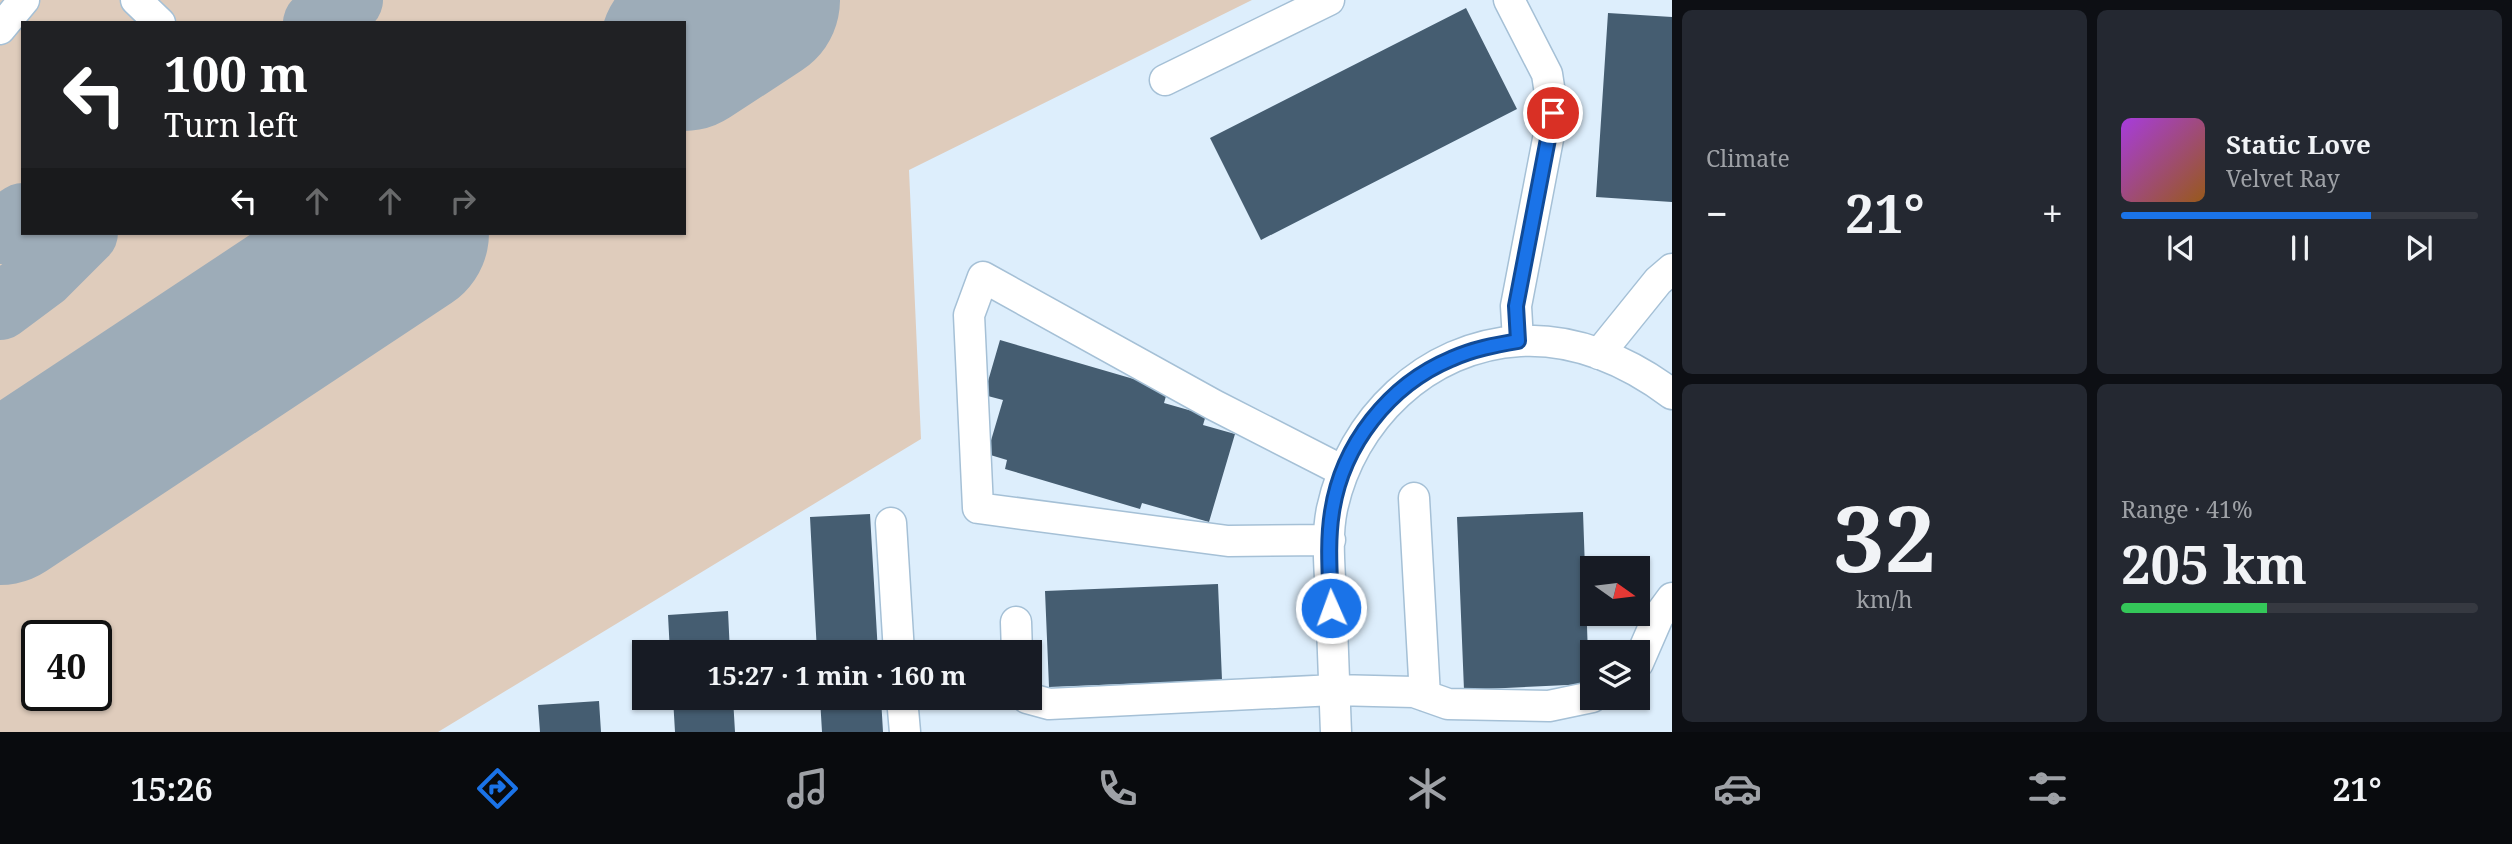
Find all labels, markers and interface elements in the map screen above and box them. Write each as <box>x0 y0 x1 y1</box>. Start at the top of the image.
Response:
text: 100 m <box>164 40 308 106</box>
icon: left <box>49 49 140 140</box>
pin <box>1523 83 1583 143</box>
icon: arrive <box>1534 94 1572 132</box>
text: Turn left <box>164 103 298 146</box>
text: Static Love <box>2226 126 2371 162</box>
text: Climate <box>1706 142 1790 174</box>
text: Velvet Ray <box>2226 162 2340 194</box>
text: 21° <box>1845 177 1925 248</box>
icon: left <box>225 182 263 220</box>
icon: ahead <box>298 182 336 220</box>
icon: ahead <box>371 182 409 220</box>
icon: right <box>444 182 482 220</box>
text: − <box>1706 187 1728 239</box>
text: + <box>2042 187 2063 239</box>
icon: previous <box>2162 229 2200 267</box>
icon: pause <box>2281 229 2319 267</box>
icon: next <box>2400 229 2438 267</box>
text: 32 <box>1833 475 1936 599</box>
text: Range · 41% <box>2121 493 2253 525</box>
text: 205 km <box>2121 528 2307 599</box>
north arrow <box>1580 556 1650 626</box>
map controls <box>1580 556 1650 710</box>
position arrow <box>1294 571 1368 645</box>
text: km/h <box>1856 583 1913 615</box>
speed limit sign: 40 <box>21 620 112 711</box>
button: layers <box>1580 640 1650 710</box>
text: 15:27 · 1 min · 160 m <box>707 657 967 693</box>
icon: directions <box>473 764 522 813</box>
icon: music <box>783 764 832 813</box>
icon: phone <box>1093 764 1142 813</box>
icon: climate <box>1403 764 1452 813</box>
icon: car <box>1713 764 1762 813</box>
icon: filters <box>2023 764 2072 813</box>
text: 15:26 <box>130 767 212 810</box>
text: 21° <box>2333 767 2381 810</box>

